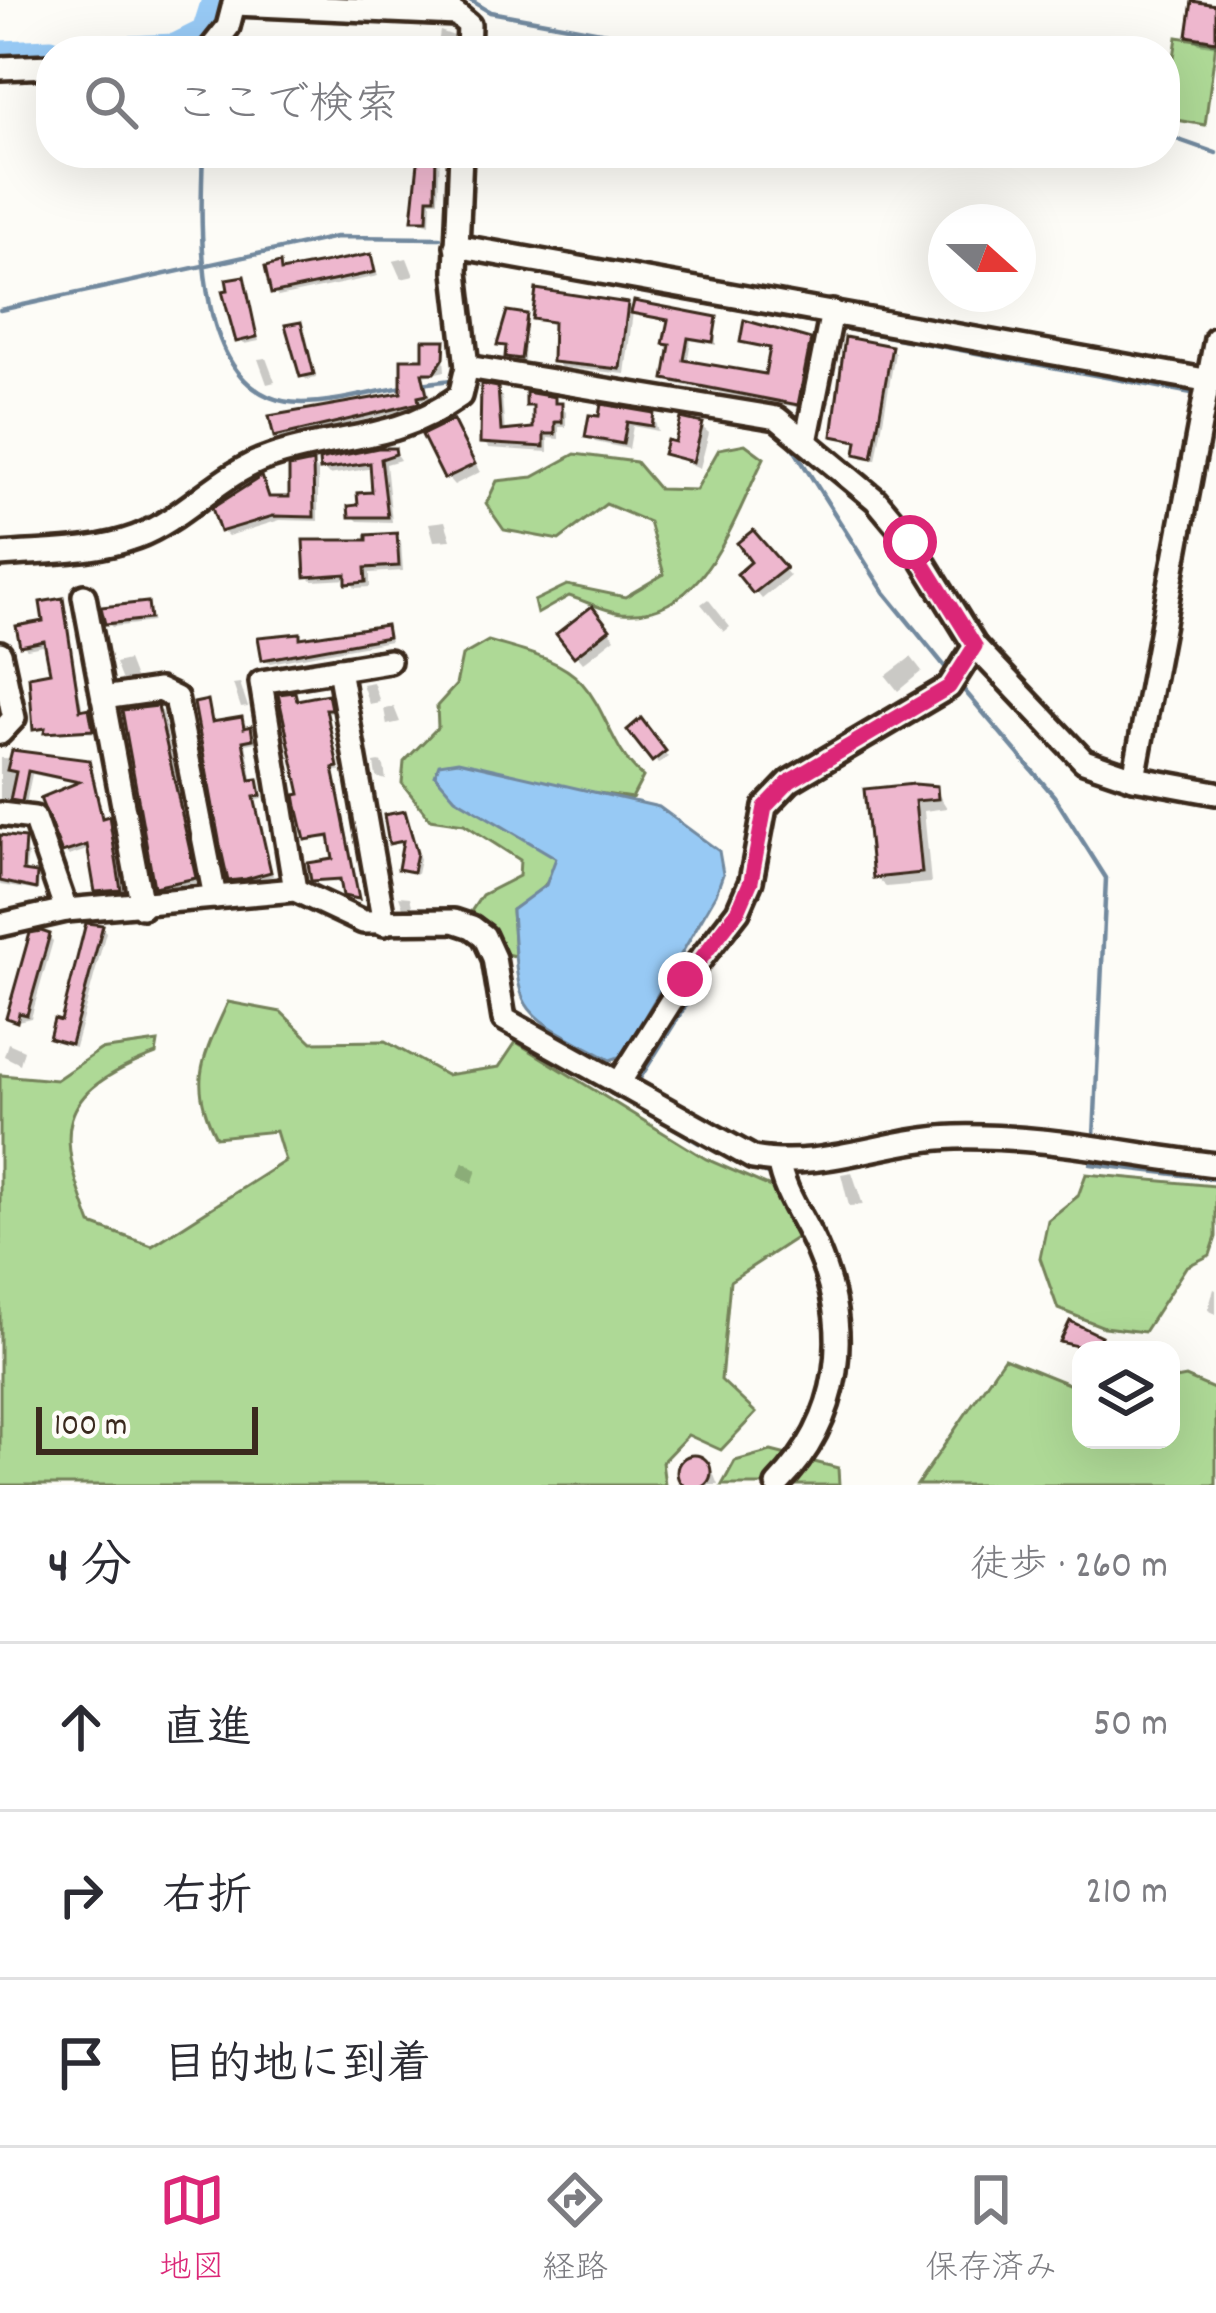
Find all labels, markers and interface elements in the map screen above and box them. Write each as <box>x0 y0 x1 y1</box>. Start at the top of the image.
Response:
search box <box>36 36 1180 168</box>
icon: search <box>78 69 144 135</box>
text: ここで検索 <box>174 76 399 140</box>
north arrow <box>928 204 1036 312</box>
route start <box>883 515 937 569</box>
route end <box>658 952 712 1006</box>
map controls <box>1072 1341 1180 1449</box>
button: layers <box>1072 1341 1180 1449</box>
scale bar <box>36 1401 258 1454</box>
text: 100 m <box>54 1404 127 1451</box>
text: 4 分 <box>48 1534 132 1606</box>
text: 徒歩 · 260 m <box>970 1541 1168 1596</box>
icon: ahead <box>48 1694 114 1760</box>
text: 50 m <box>1093 1699 1168 1754</box>
text: 直進 <box>162 1700 252 1764</box>
icon: right <box>48 1862 114 1928</box>
text: 210 m <box>1085 1867 1168 1922</box>
text: 右折 <box>162 1868 252 1932</box>
icon: arrive <box>48 2030 114 2096</box>
text: 目的地に到着 <box>162 2036 432 2100</box>
tab: 地図 <box>159 2167 225 2294</box>
tab: 経路 <box>542 2167 608 2294</box>
tab: 保存済み <box>925 2167 1057 2294</box>

